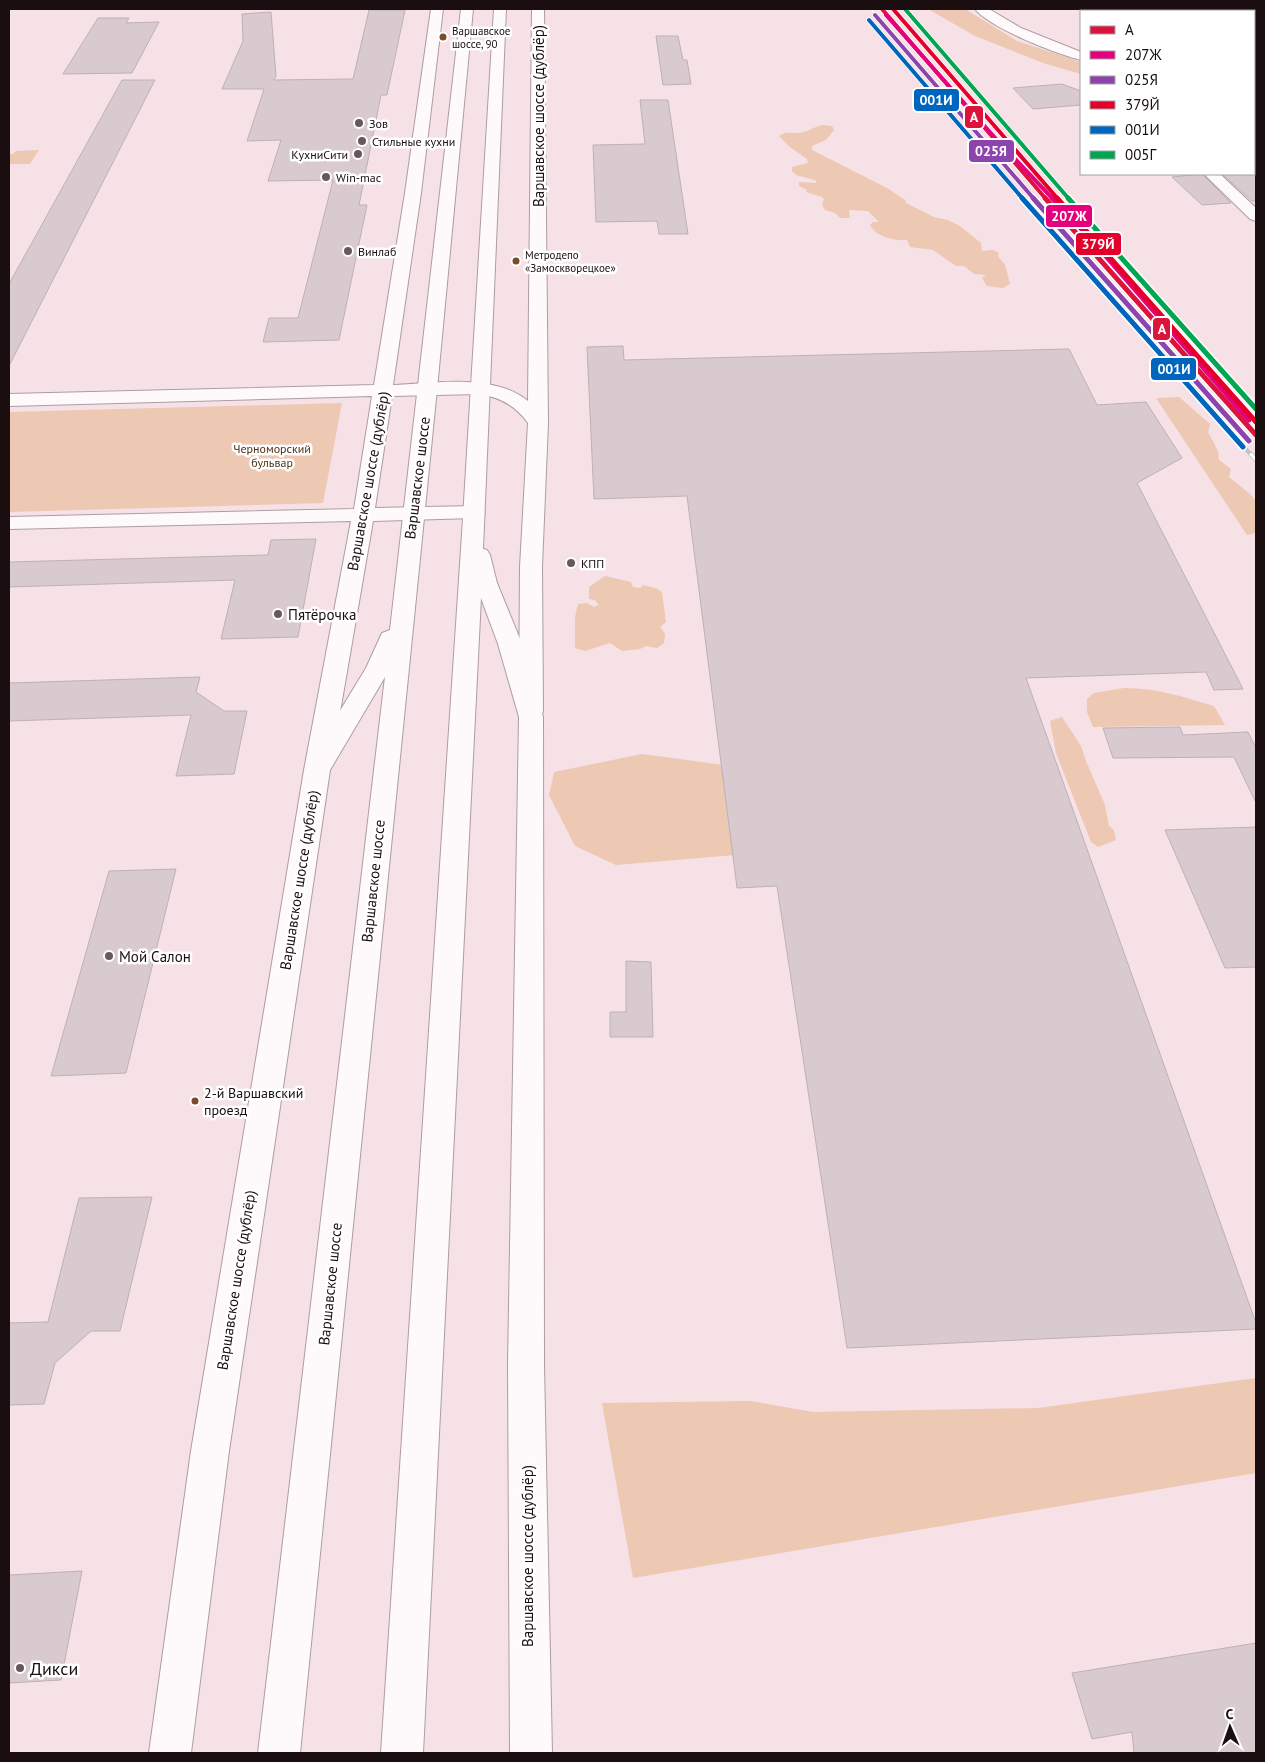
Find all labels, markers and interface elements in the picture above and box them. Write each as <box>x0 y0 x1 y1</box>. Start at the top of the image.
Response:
legend <box>1080 10 1255 175</box>
text: A <box>1125 20 1134 39</box>
place label: Варшавское шоссе, 90 <box>452 24 511 51</box>
street label: Варшавское шоссе (дублёр) <box>529 25 548 207</box>
marker: Варшавское шоссе, 90 <box>438 32 448 42</box>
text: 207Ж <box>1125 45 1163 64</box>
text: 025Я <box>1125 70 1158 89</box>
line badge: 001И <box>913 88 960 112</box>
text: 001И <box>919 91 953 109</box>
text: 379Й <box>1125 95 1160 114</box>
line badge: A <box>964 105 984 129</box>
text: A <box>970 108 979 126</box>
place label: Зов <box>369 116 388 131</box>
marker: Зов <box>353 117 365 129</box>
text: 001И <box>1125 120 1160 139</box>
place label: Стильные кухни <box>372 134 455 149</box>
marker: Стильные кухни <box>356 135 368 147</box>
line badge: 025Я <box>968 139 1015 163</box>
text: 025Я <box>975 142 1007 160</box>
text: 005Г <box>1125 145 1157 164</box>
place label: КухниСити <box>291 147 348 162</box>
marker: КухниСити <box>352 148 364 160</box>
place label: Win-mac <box>336 170 382 185</box>
marker: Win-mac <box>320 171 332 183</box>
line badge: 207Ж <box>1045 204 1093 228</box>
text: 207Ж <box>1051 207 1087 225</box>
line badge: 379Й <box>1075 232 1122 256</box>
text: 379Й <box>1081 235 1115 253</box>
place label: Винлаб <box>358 244 396 259</box>
marker: Винлаб <box>342 245 354 257</box>
place label: Метродепо «Замоскворецкое» <box>525 248 616 275</box>
marker: Метродепо «Замоскворецкое» <box>511 256 521 266</box>
line badge: A <box>1152 317 1171 341</box>
text: A <box>1158 320 1167 338</box>
line badge: 001И <box>1150 357 1197 381</box>
text: 001И <box>1157 360 1191 378</box>
street label: Варшавское шоссе (дублёр) <box>343 390 393 572</box>
street label: Варшавское шоссе <box>400 416 434 540</box>
park label: Черноморский бульвар <box>233 441 311 470</box>
place label: КПП <box>581 556 604 571</box>
marker: КПП <box>565 557 577 569</box>
place label: Пятёрочка <box>288 605 356 624</box>
marker: Пятёрочка <box>272 608 284 620</box>
street label: Варшавское шоссе (дублёр) <box>275 789 323 971</box>
street label: Варшавское шоссе <box>357 819 389 943</box>
place label: Мой Салон <box>119 947 191 966</box>
marker: Мой Салон <box>103 950 115 962</box>
place label: 2-й Варшавский проезд <box>204 1084 303 1119</box>
marker: 2-й Варшавский проезд <box>190 1096 200 1106</box>
street label: Варшавское шоссе (дублёр) <box>212 1189 260 1371</box>
street label: Варшавское шоссе <box>314 1222 346 1346</box>
street label: Варшавское шоссе (дублёр) <box>518 1465 537 1647</box>
place label: Дикси <box>30 1657 78 1680</box>
marker: Дикси <box>14 1662 26 1674</box>
north arrow <box>1205 1702 1255 1752</box>
text: С <box>1225 1705 1234 1723</box>

